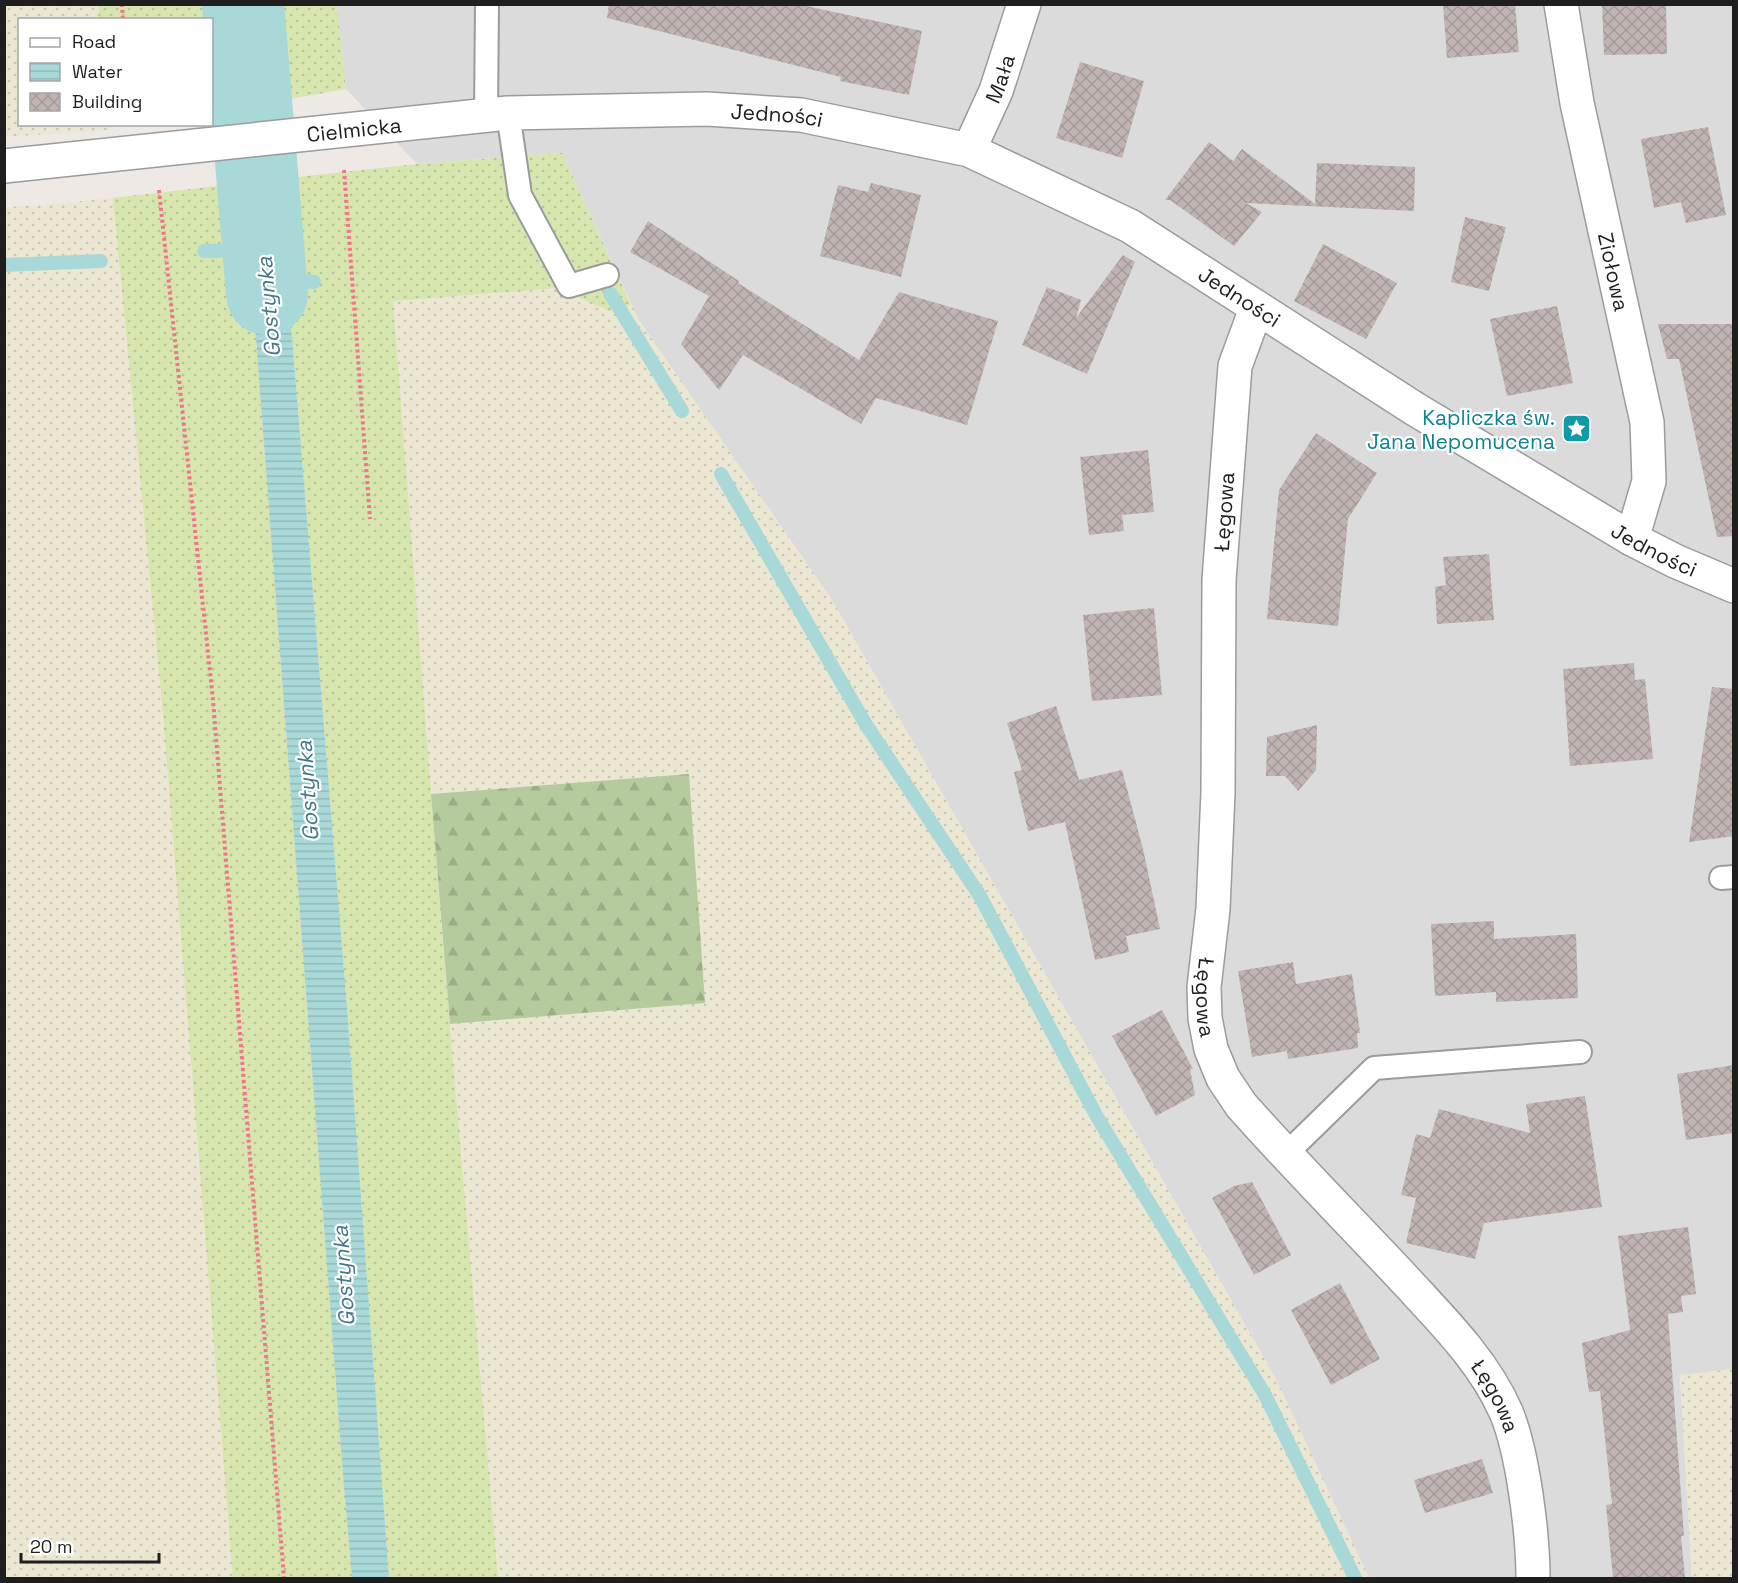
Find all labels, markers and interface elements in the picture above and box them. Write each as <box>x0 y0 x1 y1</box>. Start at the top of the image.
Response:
legend <box>18 18 213 126</box>
text: Road <box>72 30 116 53</box>
street label: Mała <box>979 51 1021 107</box>
text: Water <box>72 60 123 83</box>
text: Building <box>72 90 142 113</box>
street label: Jedności <box>730 97 826 133</box>
street label: Cielmicka <box>305 111 403 148</box>
street label: Ziołowa <box>1592 230 1636 313</box>
water label: Gostynka <box>250 255 286 358</box>
street label: Jedności <box>1193 260 1286 333</box>
place label: Kapliczka św. Jana Nepomucena <box>1367 404 1555 455</box>
place icon: Kapliczka św. Jana Nepomucena <box>1560 413 1592 445</box>
street label: Łęgowa <box>1208 471 1240 553</box>
street label: Jedności <box>1607 516 1701 582</box>
water label: Gostynka <box>289 739 324 842</box>
street label: Łęgowa <box>1190 956 1222 1039</box>
water label: Gostynka <box>325 1224 360 1327</box>
street label: Łęgowa <box>1465 1353 1526 1436</box>
scale bar <box>21 1526 159 1564</box>
text: 20 m <box>30 1535 73 1558</box>

